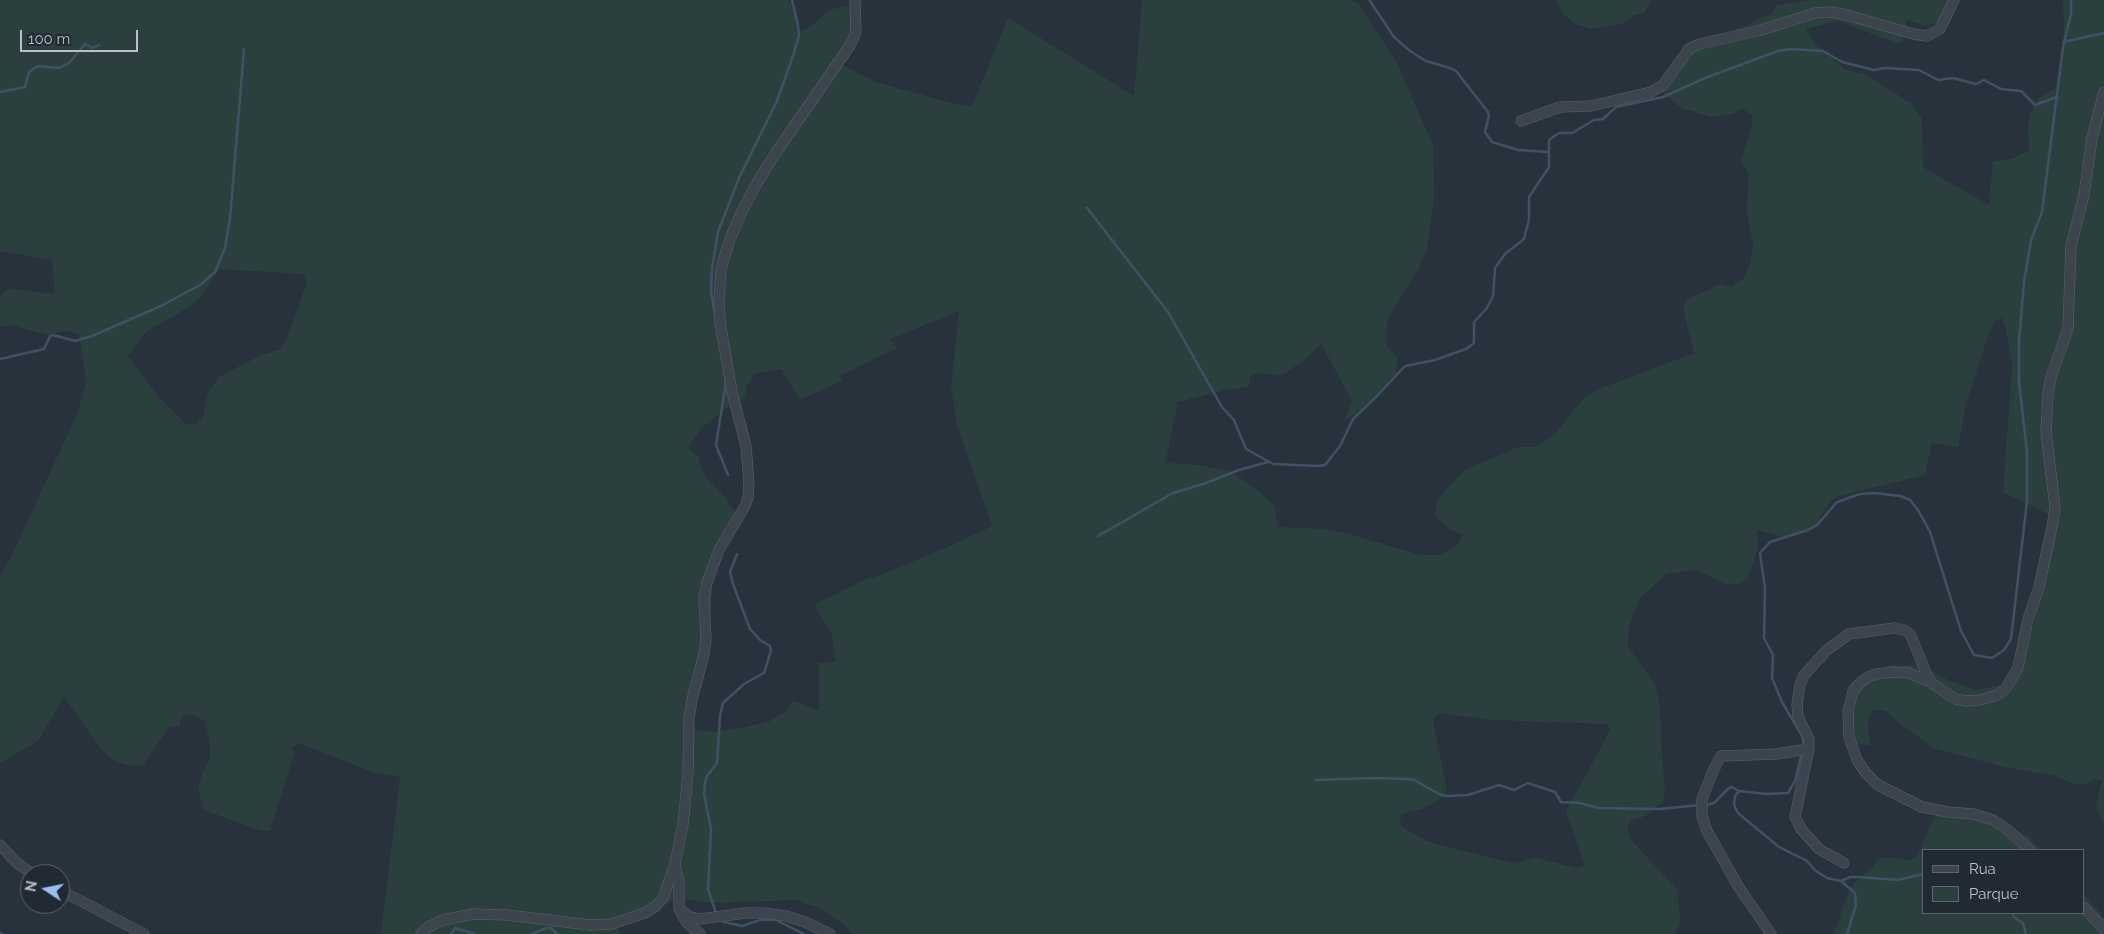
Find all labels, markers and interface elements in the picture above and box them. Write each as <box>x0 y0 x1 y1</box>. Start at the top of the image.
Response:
scale bar <box>22 20 140 52</box>
text: 100 m <box>28 30 70 48</box>
legend <box>1922 849 2084 914</box>
text: Rua <box>1969 860 1996 878</box>
north arrow <box>20 864 70 914</box>
text: N <box>22 880 40 893</box>
text: Parque <box>1969 885 2018 903</box>

